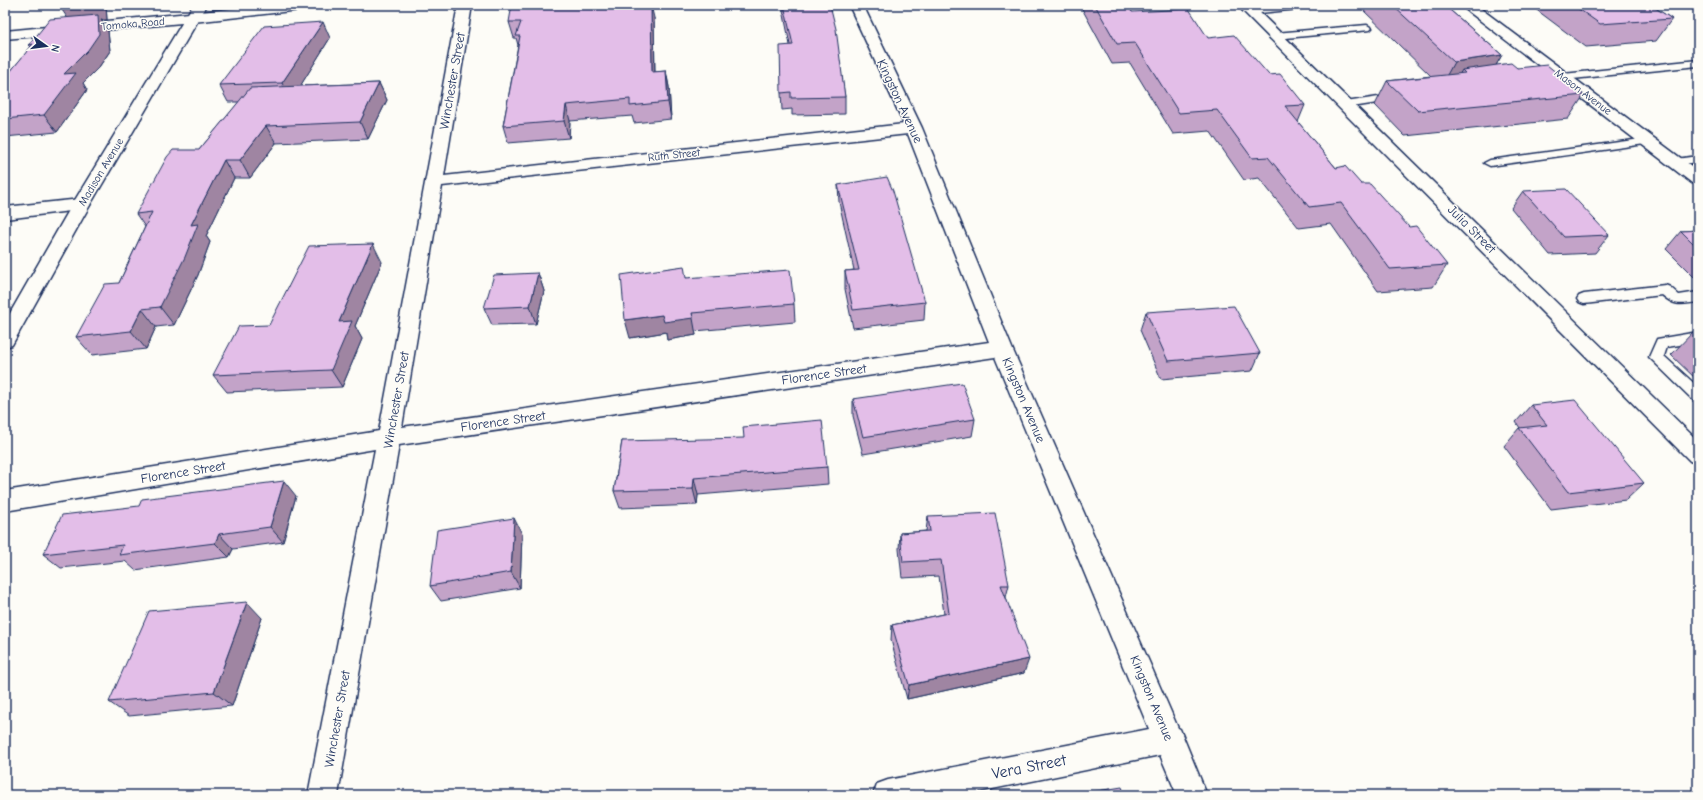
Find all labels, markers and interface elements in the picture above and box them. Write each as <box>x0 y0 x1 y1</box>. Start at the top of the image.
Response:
street label: Tomoka Road <box>101 15 165 33</box>
north arrow <box>26 26 66 66</box>
street label: Winchester Street <box>436 30 468 131</box>
text: N <box>48 43 62 53</box>
street label: Kingston Avenue <box>874 57 926 146</box>
street label: Mason Avenue <box>1552 66 1615 118</box>
street label: Madison Avenue <box>76 135 127 208</box>
street label: Ruth Street <box>647 146 702 164</box>
street label: Julia Street <box>1445 202 1500 257</box>
street label: Winchester Street <box>380 349 412 450</box>
street label: Kingston Avenue <box>999 355 1049 445</box>
street label: Florence Street <box>781 360 869 387</box>
street label: Florence Street <box>460 407 548 434</box>
street label: Florence Street <box>140 458 228 486</box>
street label: Kingston Avenue <box>1127 653 1177 743</box>
street label: Winchester Street <box>321 668 353 769</box>
street label: Vera Street <box>990 751 1068 783</box>

